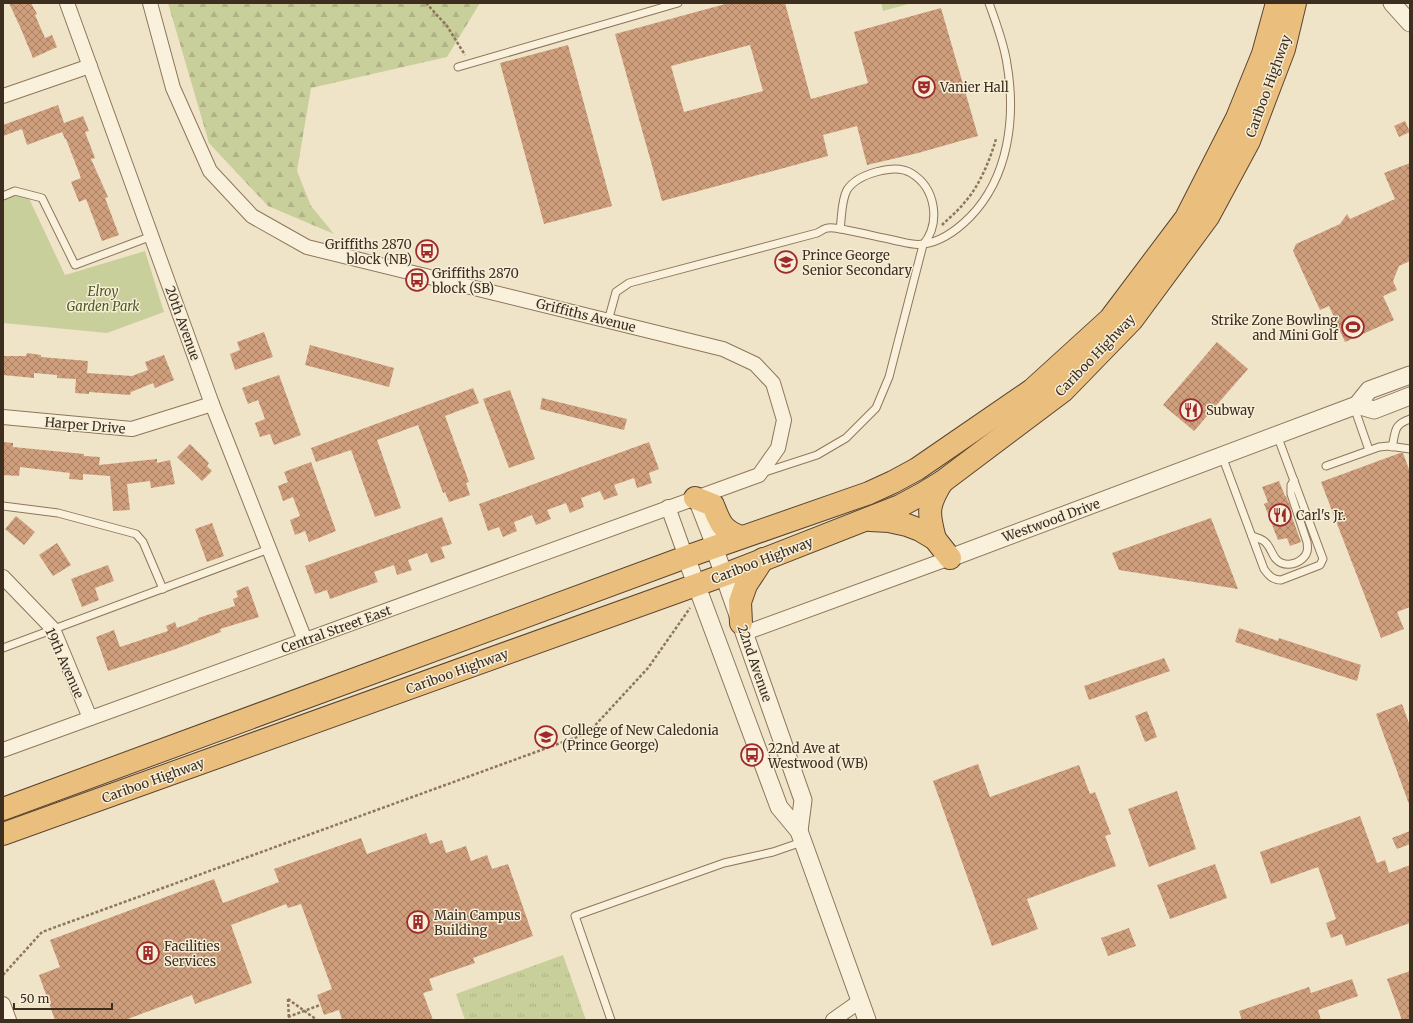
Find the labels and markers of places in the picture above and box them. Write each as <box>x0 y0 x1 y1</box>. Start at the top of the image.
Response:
theatre icon: Vanier Hall <box>911 74 937 100</box>
place label: Vanier Hall <box>939 79 1009 96</box>
place label: Griffiths 2870 block (NB) <box>325 236 412 268</box>
bus stop icon: Griffiths 2870 block (NB) <box>414 238 440 264</box>
place label: Prince George Senior Secondary <box>802 247 912 279</box>
school or university icon: Prince George Senior Secondary <box>773 249 799 275</box>
place label: Griffiths 2870 block (SB) <box>431 265 519 297</box>
bus stop icon: Griffiths 2870 block (SB) <box>404 267 430 293</box>
place label: Strike Zone Bowling and Mini Golf <box>1211 312 1339 344</box>
sports icon: Strike Zone Bowling and Mini Golf <box>1340 314 1366 340</box>
restaurant icon: Subway <box>1178 397 1204 423</box>
place label: Subway <box>1206 402 1255 419</box>
restaurant icon: Carl's Jr. <box>1267 502 1293 528</box>
place label: Carl's Jr. <box>1296 507 1346 524</box>
place label: College of New Caledonia (Prince George) <box>562 722 719 754</box>
school or university icon: College of New Caledonia (Prince George) <box>533 724 559 750</box>
place label: 22nd Ave at Westwood (WB) <box>767 740 868 772</box>
bus stop icon: 22nd Ave at Westwood (WB) <box>739 742 765 768</box>
place label: Main Campus Building <box>434 907 521 939</box>
building icon: Main Campus Building <box>405 909 431 935</box>
place label: Facilities Services <box>164 938 220 970</box>
building icon: Facilities Services <box>135 940 161 966</box>

